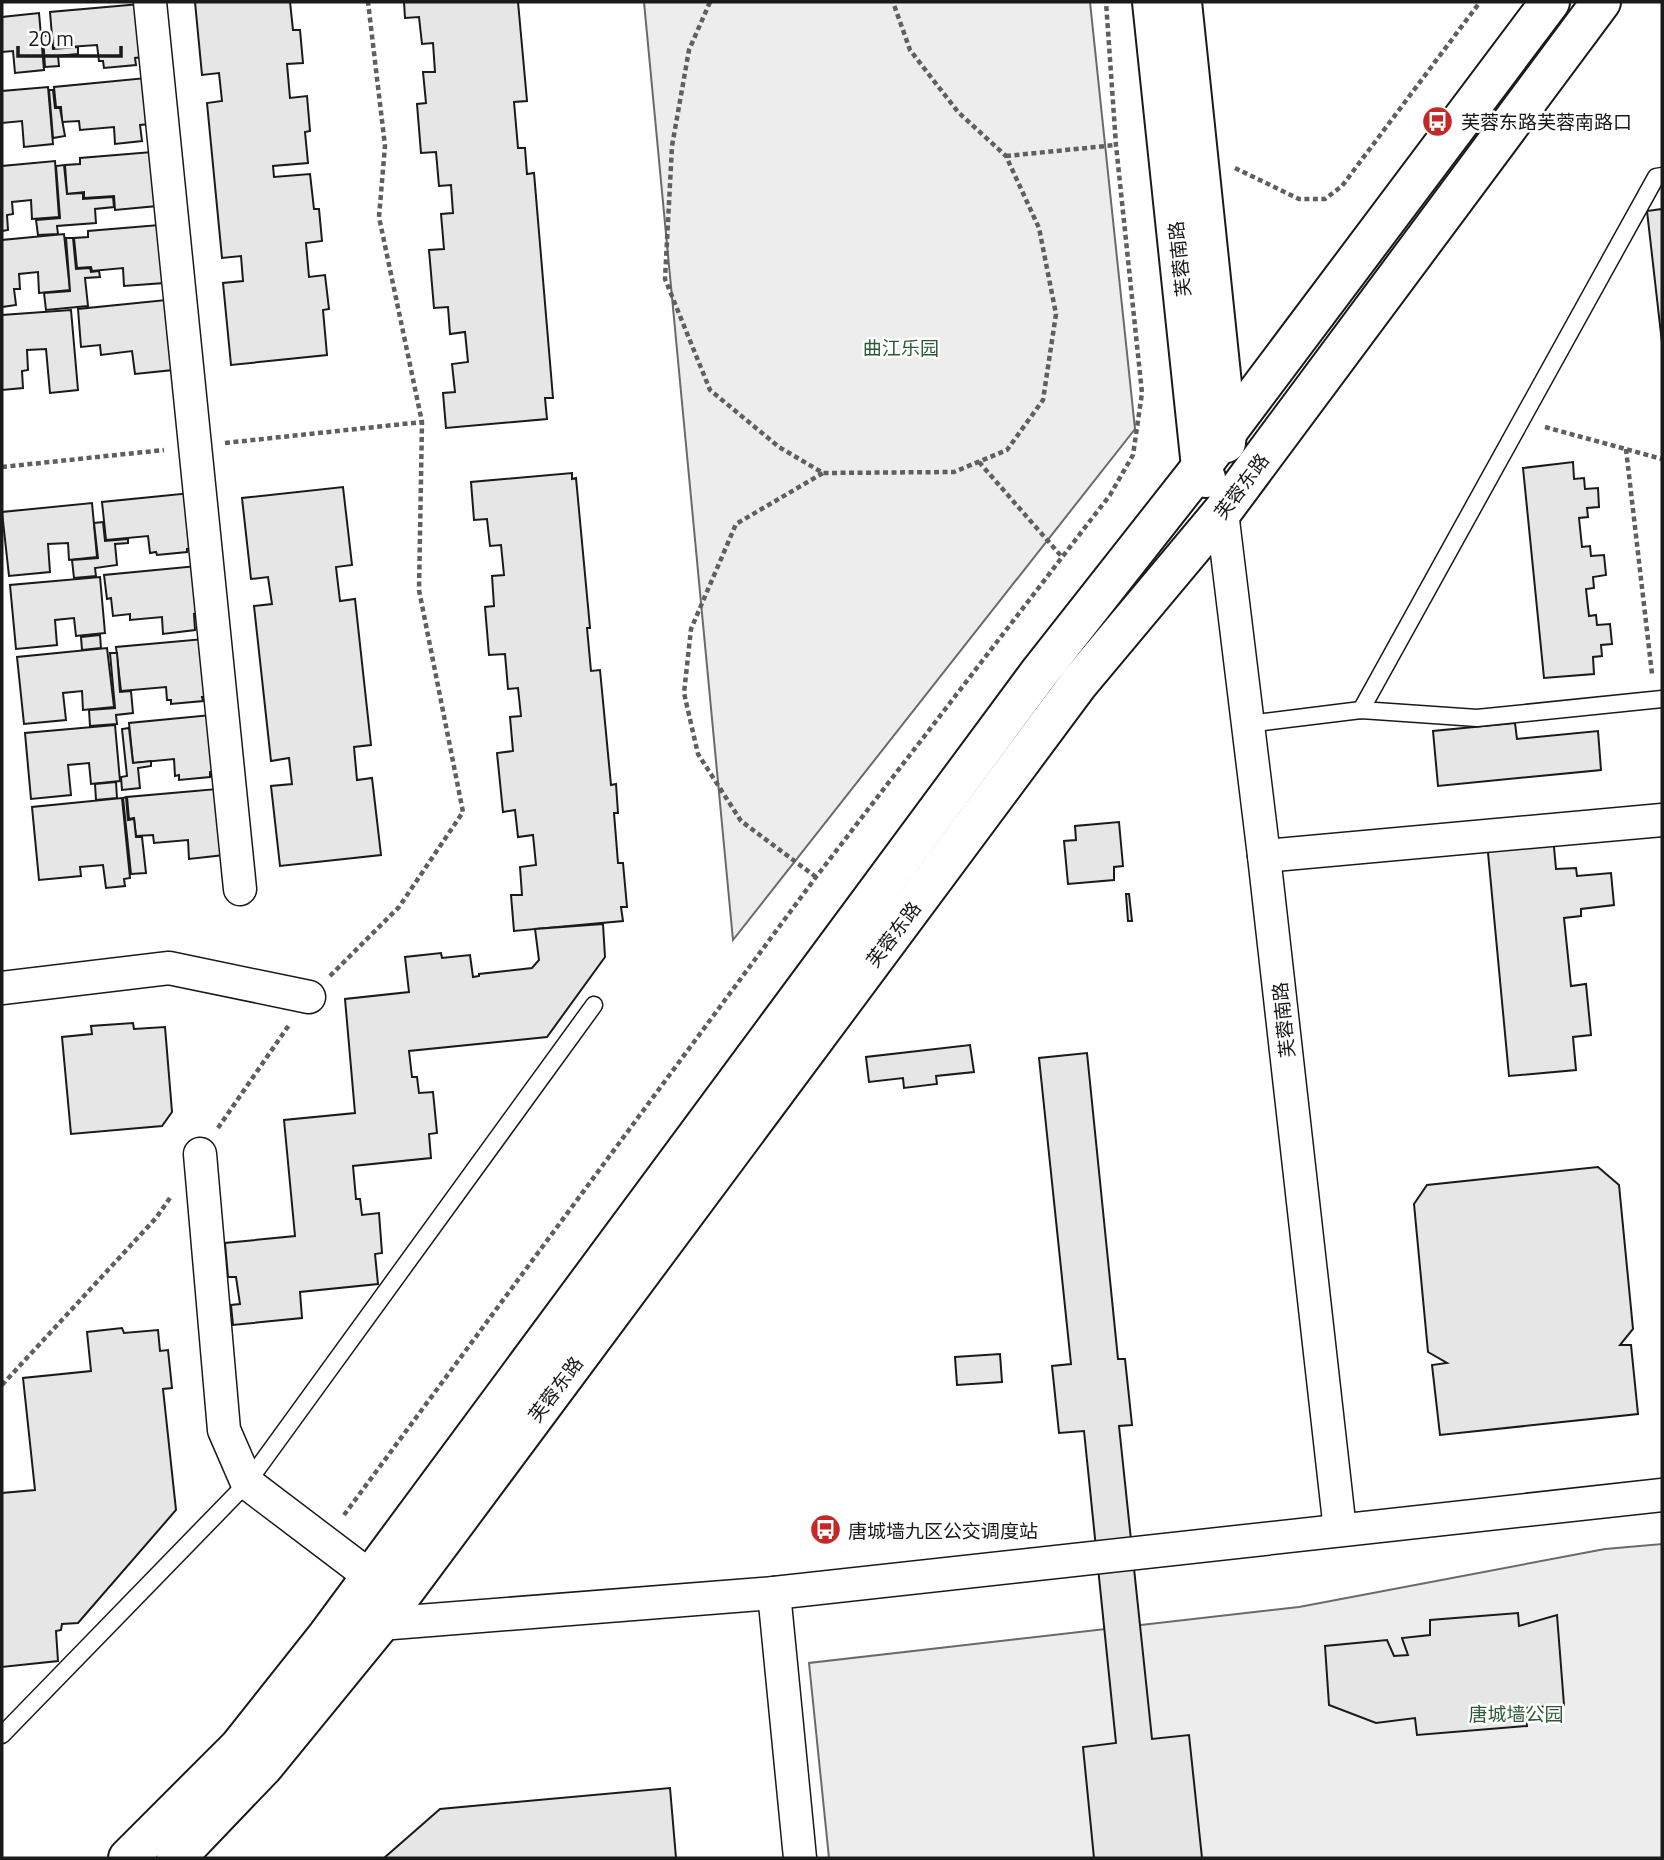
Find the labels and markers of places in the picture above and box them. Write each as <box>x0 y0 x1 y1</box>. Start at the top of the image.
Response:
bus stop icon: 芙蓉东路芙蓉南路口 <box>1421 104 1455 138</box>
place label: 芙蓉东路芙蓉南路口 <box>1461 107 1632 136</box>
bus stop icon: 唐城墙九区公交调度站 <box>808 1513 842 1547</box>
place label: 唐城墙九区公交调度站 <box>848 1516 1038 1545</box>

